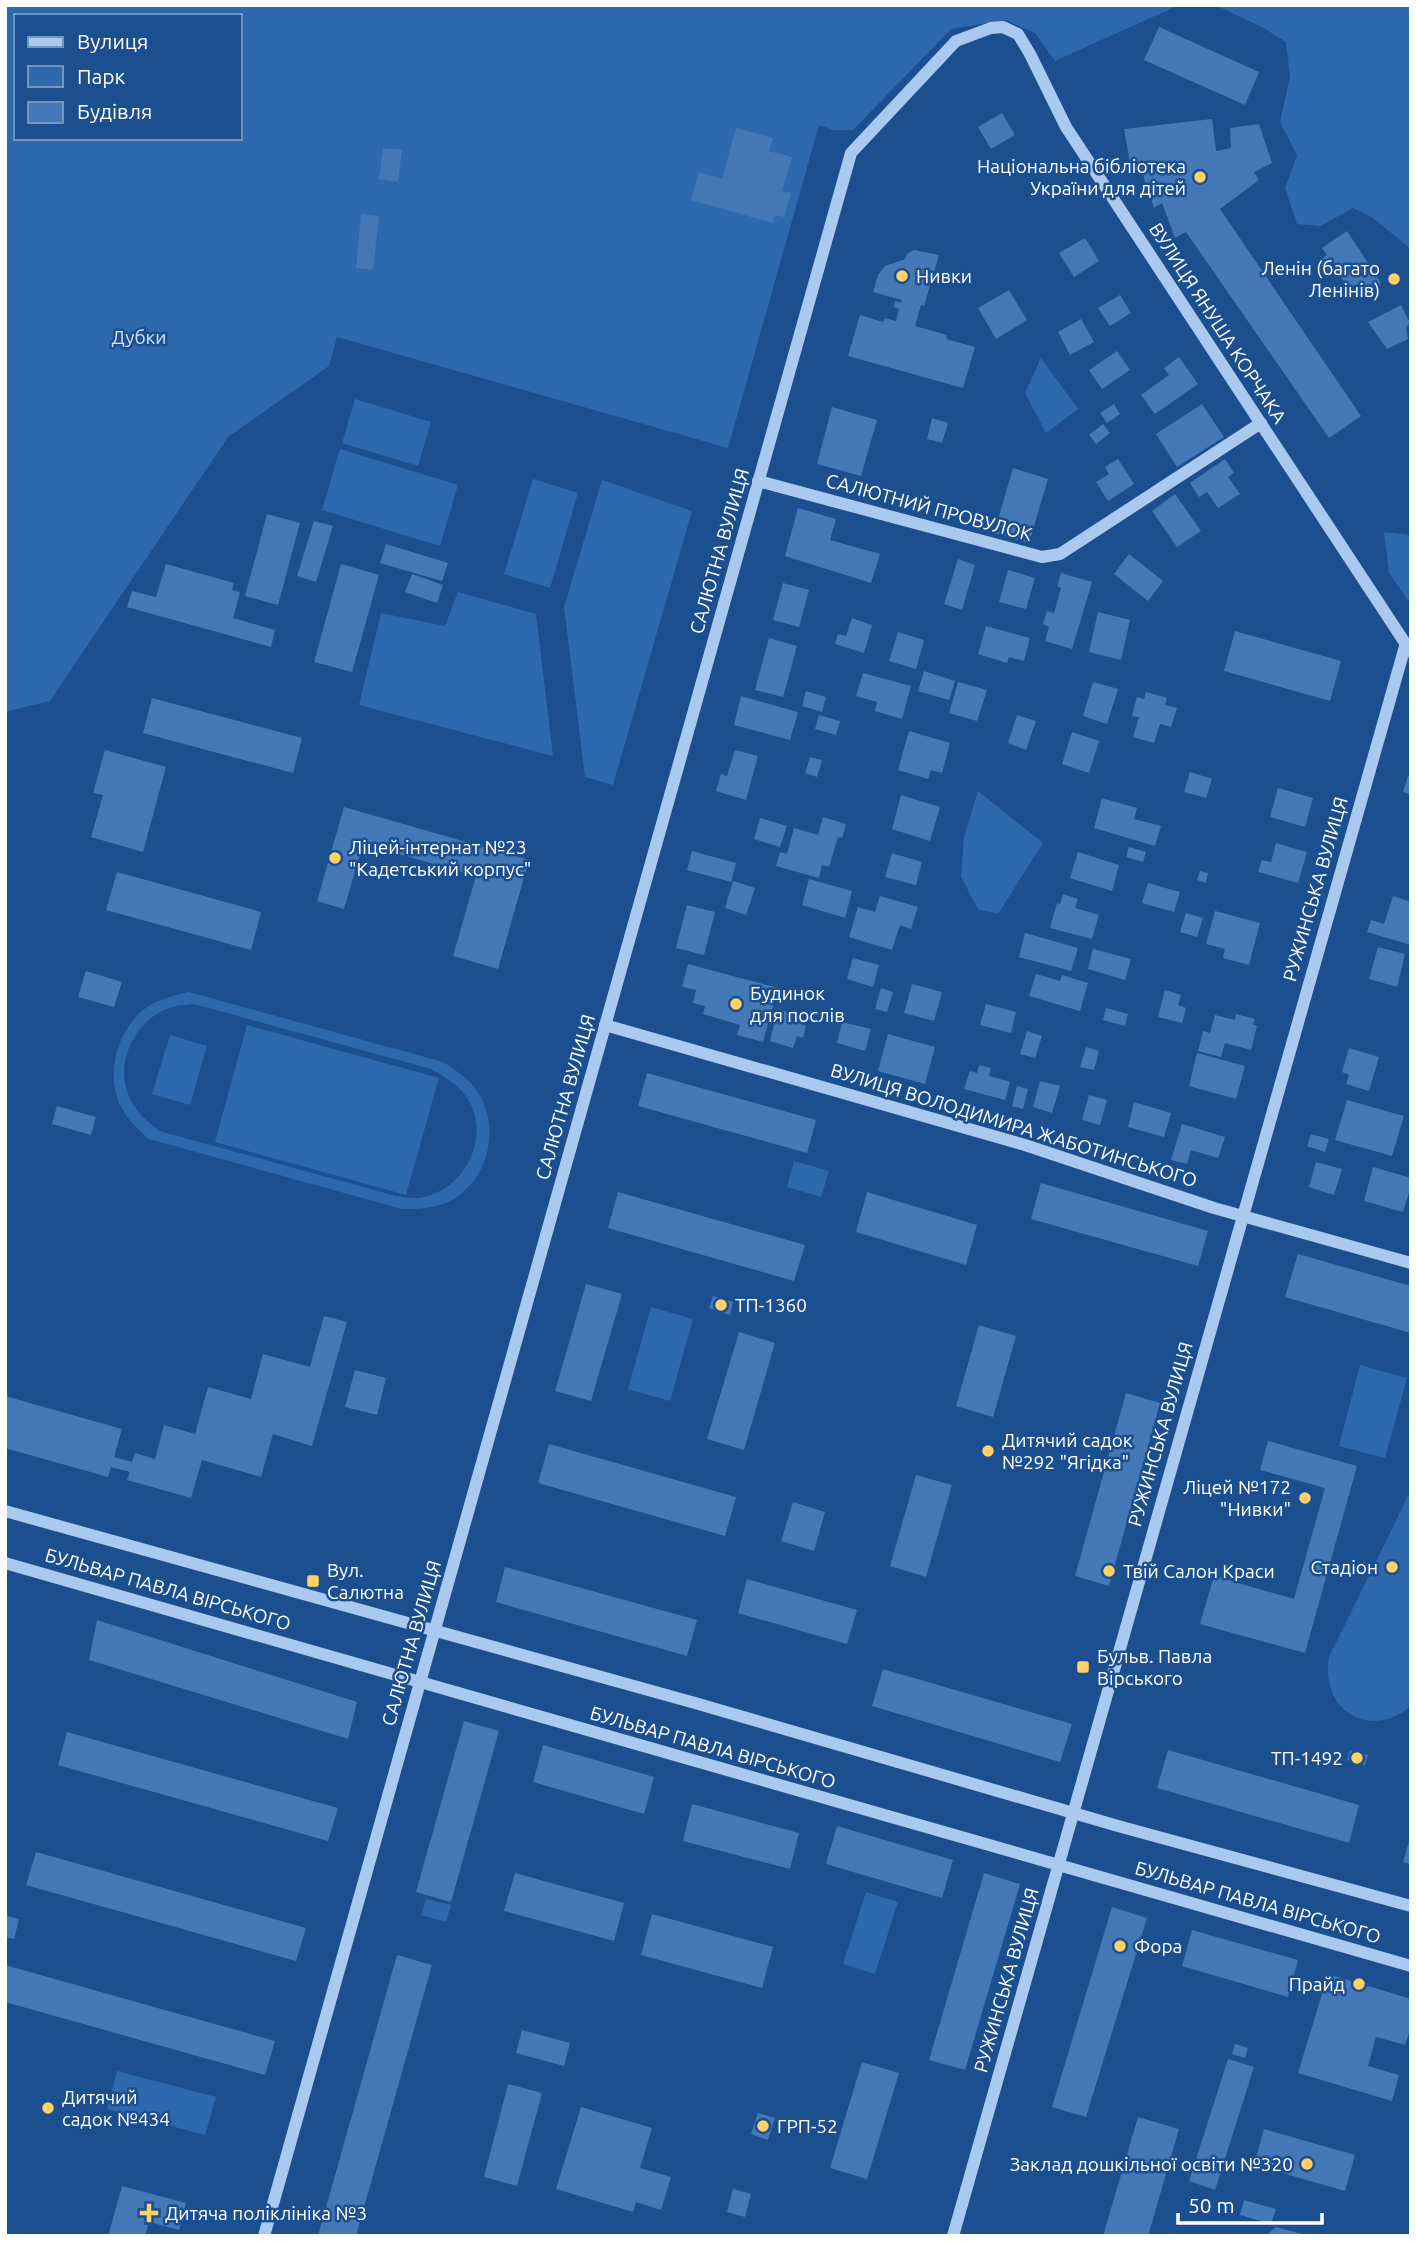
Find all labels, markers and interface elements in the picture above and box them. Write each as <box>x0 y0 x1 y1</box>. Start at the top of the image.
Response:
legend <box>14 14 242 140</box>
text: Вулиця <box>77 29 148 53</box>
text: Парк <box>77 64 126 88</box>
text: Будівля <box>77 99 152 123</box>
place label: Національна бібліотека України для дітей <box>977 155 1186 199</box>
marker: Національна бібліотека України для дітей <box>1192 169 1208 185</box>
street label: ВУЛИЦЯ ЯНУША КОРЧАКА <box>1145 219 1291 428</box>
place label: Ленін (багато Ленінів) <box>1261 257 1380 301</box>
place label: Нивки <box>916 265 972 287</box>
marker: Нивки <box>894 268 910 284</box>
marker: Ленін (багато Ленінів) <box>1386 271 1402 287</box>
park label: Дубки <box>111 326 167 348</box>
street label: САЛЮТНА ВУЛИЦЯ <box>685 466 753 636</box>
street label: САЛЮТНИЙ ПРОВУЛОК <box>823 469 1035 545</box>
street label: РУЖИНСЬКА ВУЛИЦЯ <box>1278 794 1352 984</box>
place label: Ліцей-інтернат №23 "Кадетський корпус" <box>349 836 531 880</box>
marker: Ліцей-інтернат №23 "Кадетський корпус" <box>327 850 343 866</box>
place label: Будинок для послів <box>750 982 845 1026</box>
marker: Будинок для послів <box>728 996 744 1012</box>
street label: САЛЮТНА ВУЛИЦЯ <box>531 1012 599 1182</box>
street label: ВУЛИЦЯ ВОЛОДИМИРА ЖАБОТИНСЬКОГО <box>828 1059 1200 1191</box>
place label: ТП-1360 <box>735 1294 807 1316</box>
marker: ТП-1360 <box>713 1297 729 1313</box>
street label: РУЖИНСЬКА ВУЛИЦЯ <box>1123 1339 1197 1529</box>
place label: Дитячий садок №292 "Ягідка" <box>1002 1429 1133 1473</box>
marker: Дитячий садок №292 "Ягідка" <box>980 1443 996 1459</box>
place label: Ліцей №172 "Нивки" <box>1183 1476 1291 1520</box>
marker: Ліцей №172 "Нивки" <box>1297 1490 1313 1506</box>
street label: БУЛЬВАР ПАВЛА ВІРСЬКОГО <box>43 1543 293 1635</box>
place label: Стадіон <box>1311 1556 1378 1578</box>
street label: САЛЮТНА ВУЛИЦЯ <box>377 1558 445 1728</box>
place label: Вул. Салютна <box>327 1559 404 1603</box>
marker: Стадіон <box>1384 1559 1400 1575</box>
place label: Твій Салон Краси <box>1123 1560 1275 1582</box>
marker: Твій Салон Краси <box>1101 1563 1117 1579</box>
marker: Вул. Салютна <box>305 1573 321 1589</box>
place label: Бульв. Павла Вірського <box>1097 1645 1212 1689</box>
marker: Бульв. Павла Вірського <box>1075 1659 1091 1675</box>
street label: БУЛЬВАР ПАВЛА ВІРСЬКОГО <box>588 1701 838 1793</box>
place label: ТП-1492 <box>1271 1747 1343 1769</box>
marker: ТП-1492 <box>1349 1750 1365 1766</box>
street label: БУЛЬВАР ПАВЛА ВІРСЬКОГО <box>1133 1856 1383 1948</box>
street label: РУЖИНСЬКА ВУЛИЦЯ <box>969 1885 1043 2075</box>
place label: Фора <box>1134 1935 1182 1957</box>
marker: Фора <box>1112 1938 1128 1954</box>
place label: Прайд <box>1289 1973 1345 1995</box>
marker: Прайд <box>1351 1976 1367 1992</box>
place label: Дитячий садок №434 <box>62 2086 170 2130</box>
marker: Дитячий садок №434 <box>40 2100 56 2116</box>
place label: ГРП-52 <box>777 2115 838 2137</box>
marker: ГРП-52 <box>755 2118 771 2134</box>
place label: Заклад дошкільної освіти №320 <box>1010 2153 1293 2175</box>
marker: Заклад дошкільної освіти №320 <box>1299 2156 1315 2172</box>
scale bar <box>1178 2182 1322 2226</box>
text: 50 m <box>1188 2193 1235 2217</box>
place label: Дитяча поліклініка №3 <box>165 2202 367 2224</box>
marker: Дитяча поліклініка №3 <box>139 2203 159 2223</box>

